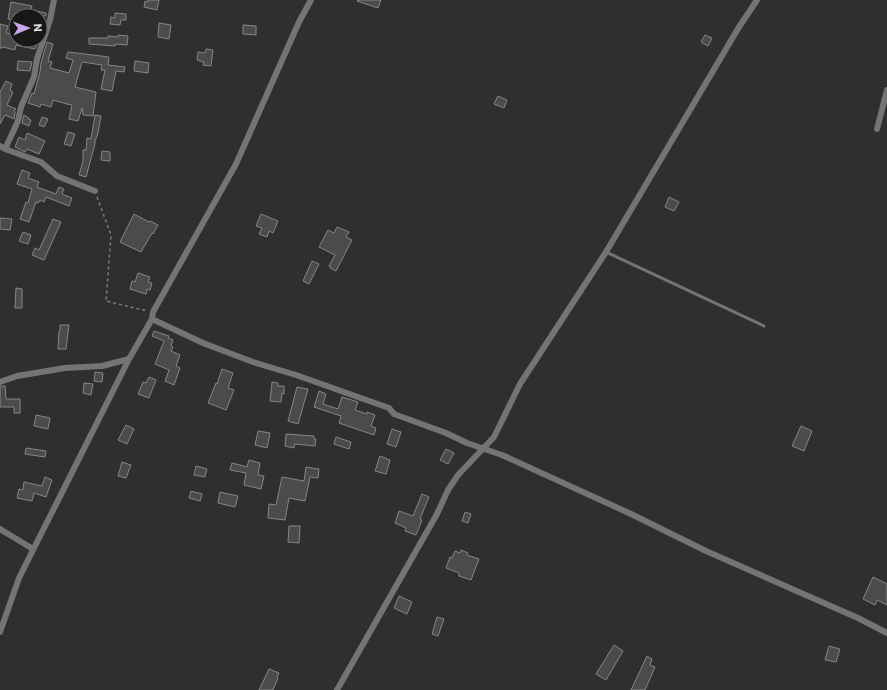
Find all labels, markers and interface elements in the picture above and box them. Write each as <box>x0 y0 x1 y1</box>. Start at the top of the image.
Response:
north arrow <box>8 8 48 48</box>
text: N <box>32 23 45 32</box>

